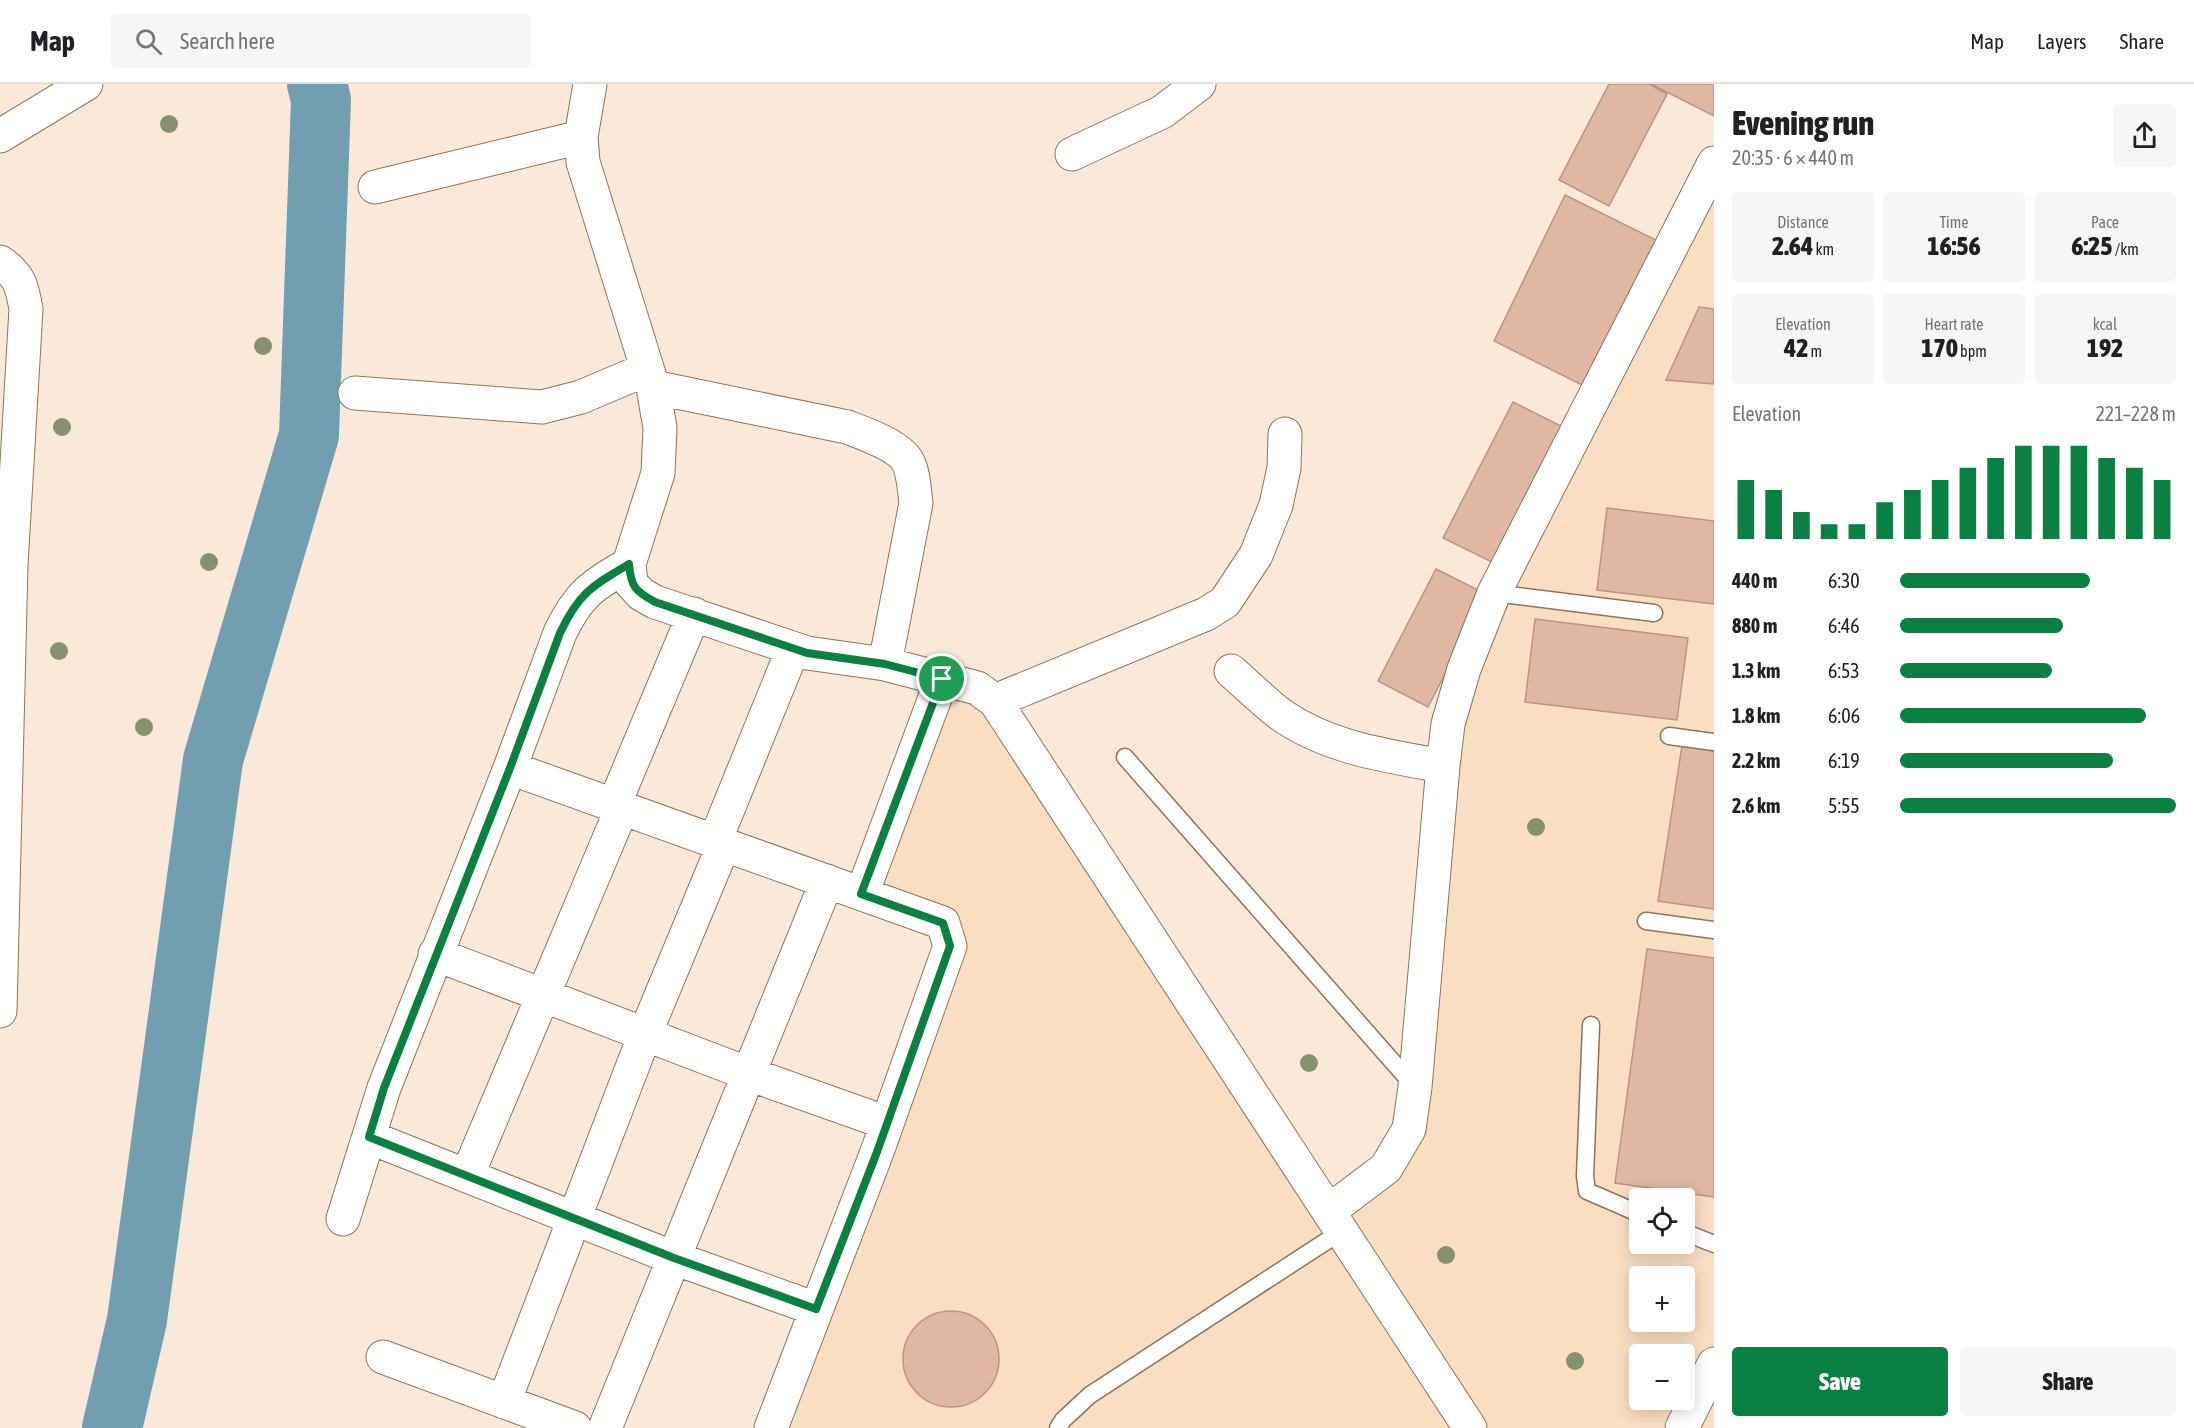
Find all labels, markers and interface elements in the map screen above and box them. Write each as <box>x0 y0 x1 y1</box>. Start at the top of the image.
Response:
search box <box>111 14 531 68</box>
text: Map <box>30 25 75 57</box>
icon: search <box>132 25 165 58</box>
text: Search here <box>180 28 275 54</box>
text: Map <box>1970 29 2004 53</box>
text: Layers <box>2037 29 2087 53</box>
text: Share <box>2120 29 2164 53</box>
text: Evening run <box>1732 104 1874 142</box>
button: share <box>2113 104 2176 167</box>
text: 20:35 · 6 × 440 m <box>1732 146 1854 169</box>
text: Distance <box>1777 213 1829 231</box>
text: Time <box>1939 213 1969 231</box>
text: Pace <box>2091 213 2119 231</box>
text: 2.64 <box>1772 231 1813 261</box>
text: 16:56 <box>1927 231 1981 261</box>
text: 6:25 <box>2071 231 2113 261</box>
text: km <box>1813 240 1834 258</box>
text: /km <box>2113 240 2139 258</box>
text: Elevation <box>1775 315 1831 333</box>
text: Heart rate <box>1925 315 1983 333</box>
text: kcal <box>2093 315 2117 333</box>
text: 42 <box>1784 333 1808 363</box>
text: 170 <box>1921 333 1958 363</box>
text: 192 <box>2087 333 2123 363</box>
text: m <box>1808 342 1822 360</box>
text: bpm <box>1958 342 1987 360</box>
text: Elevation <box>1732 402 1801 425</box>
text: 221–228 m <box>2095 402 2176 425</box>
text: 440 m <box>1732 569 1777 592</box>
text: 6:30 <box>1828 569 1860 592</box>
text: 880 m <box>1732 614 1777 637</box>
text: 6:46 <box>1828 614 1860 637</box>
pin <box>916 653 967 704</box>
text: 1.3 km <box>1732 659 1780 682</box>
text: 6:53 <box>1828 659 1860 682</box>
icon: arrive <box>925 662 958 695</box>
text: 1.8 km <box>1732 704 1780 727</box>
text: 6:06 <box>1828 704 1860 727</box>
text: 2.2 km <box>1732 749 1780 772</box>
text: 6:19 <box>1828 749 1860 772</box>
text: 2.6 km <box>1732 794 1780 817</box>
text: 5:55 <box>1828 794 1860 817</box>
map controls <box>1629 1188 1695 1410</box>
button: locate <box>1629 1188 1695 1254</box>
button: + <box>1629 1266 1695 1332</box>
button: − <box>1629 1344 1695 1410</box>
button: Save <box>1732 1347 1948 1416</box>
button: Share <box>1960 1347 2176 1416</box>

